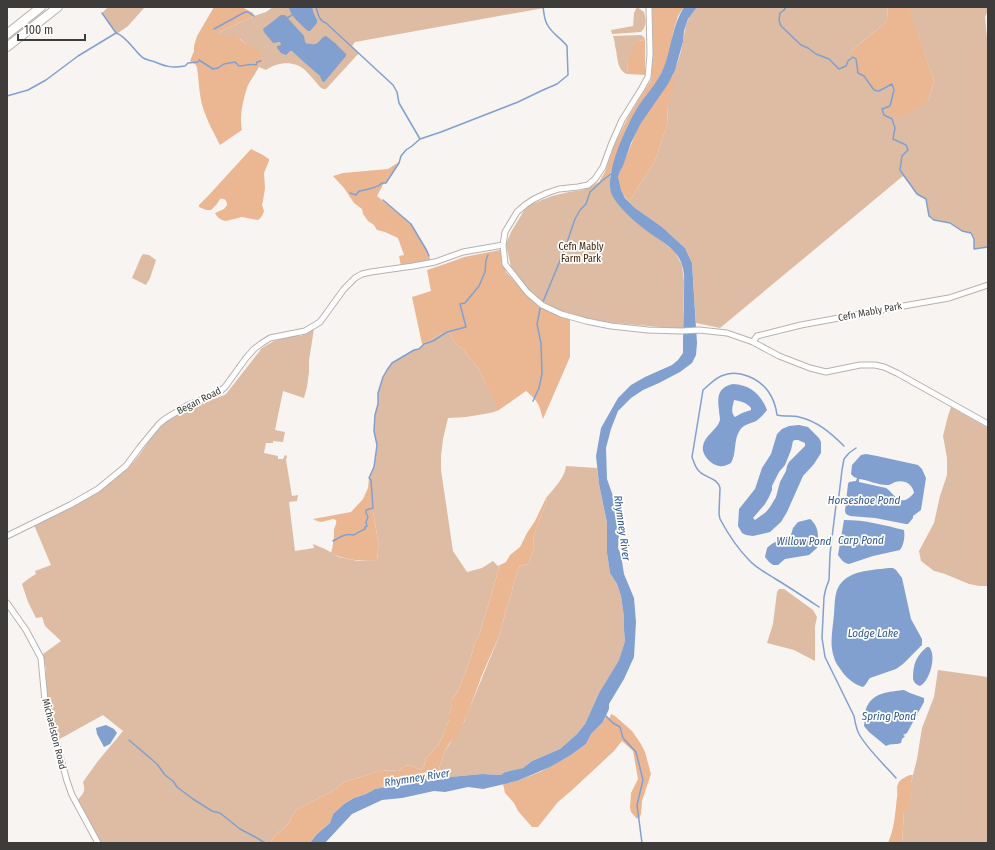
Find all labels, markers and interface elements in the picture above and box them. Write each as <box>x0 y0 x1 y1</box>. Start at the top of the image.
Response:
scale bar <box>18 16 85 42</box>
text: 100 m <box>24 23 53 37</box>
park label: Cefn Mably Farm Park <box>559 241 604 265</box>
street label: Cefn Mably Park <box>837 300 903 324</box>
street label: Began Road <box>175 385 223 417</box>
water label: Rhymney River <box>611 494 633 563</box>
water label: Horseshoe Pond <box>828 494 900 507</box>
water label: Carp Pond <box>838 534 884 547</box>
water label: Willow Pond <box>777 535 832 548</box>
water label: Lodge Lake <box>848 627 898 640</box>
street label: Michaelston Road <box>39 697 69 771</box>
water label: Spring Pond <box>861 710 916 723</box>
water label: Rhymney River <box>383 766 452 790</box>

